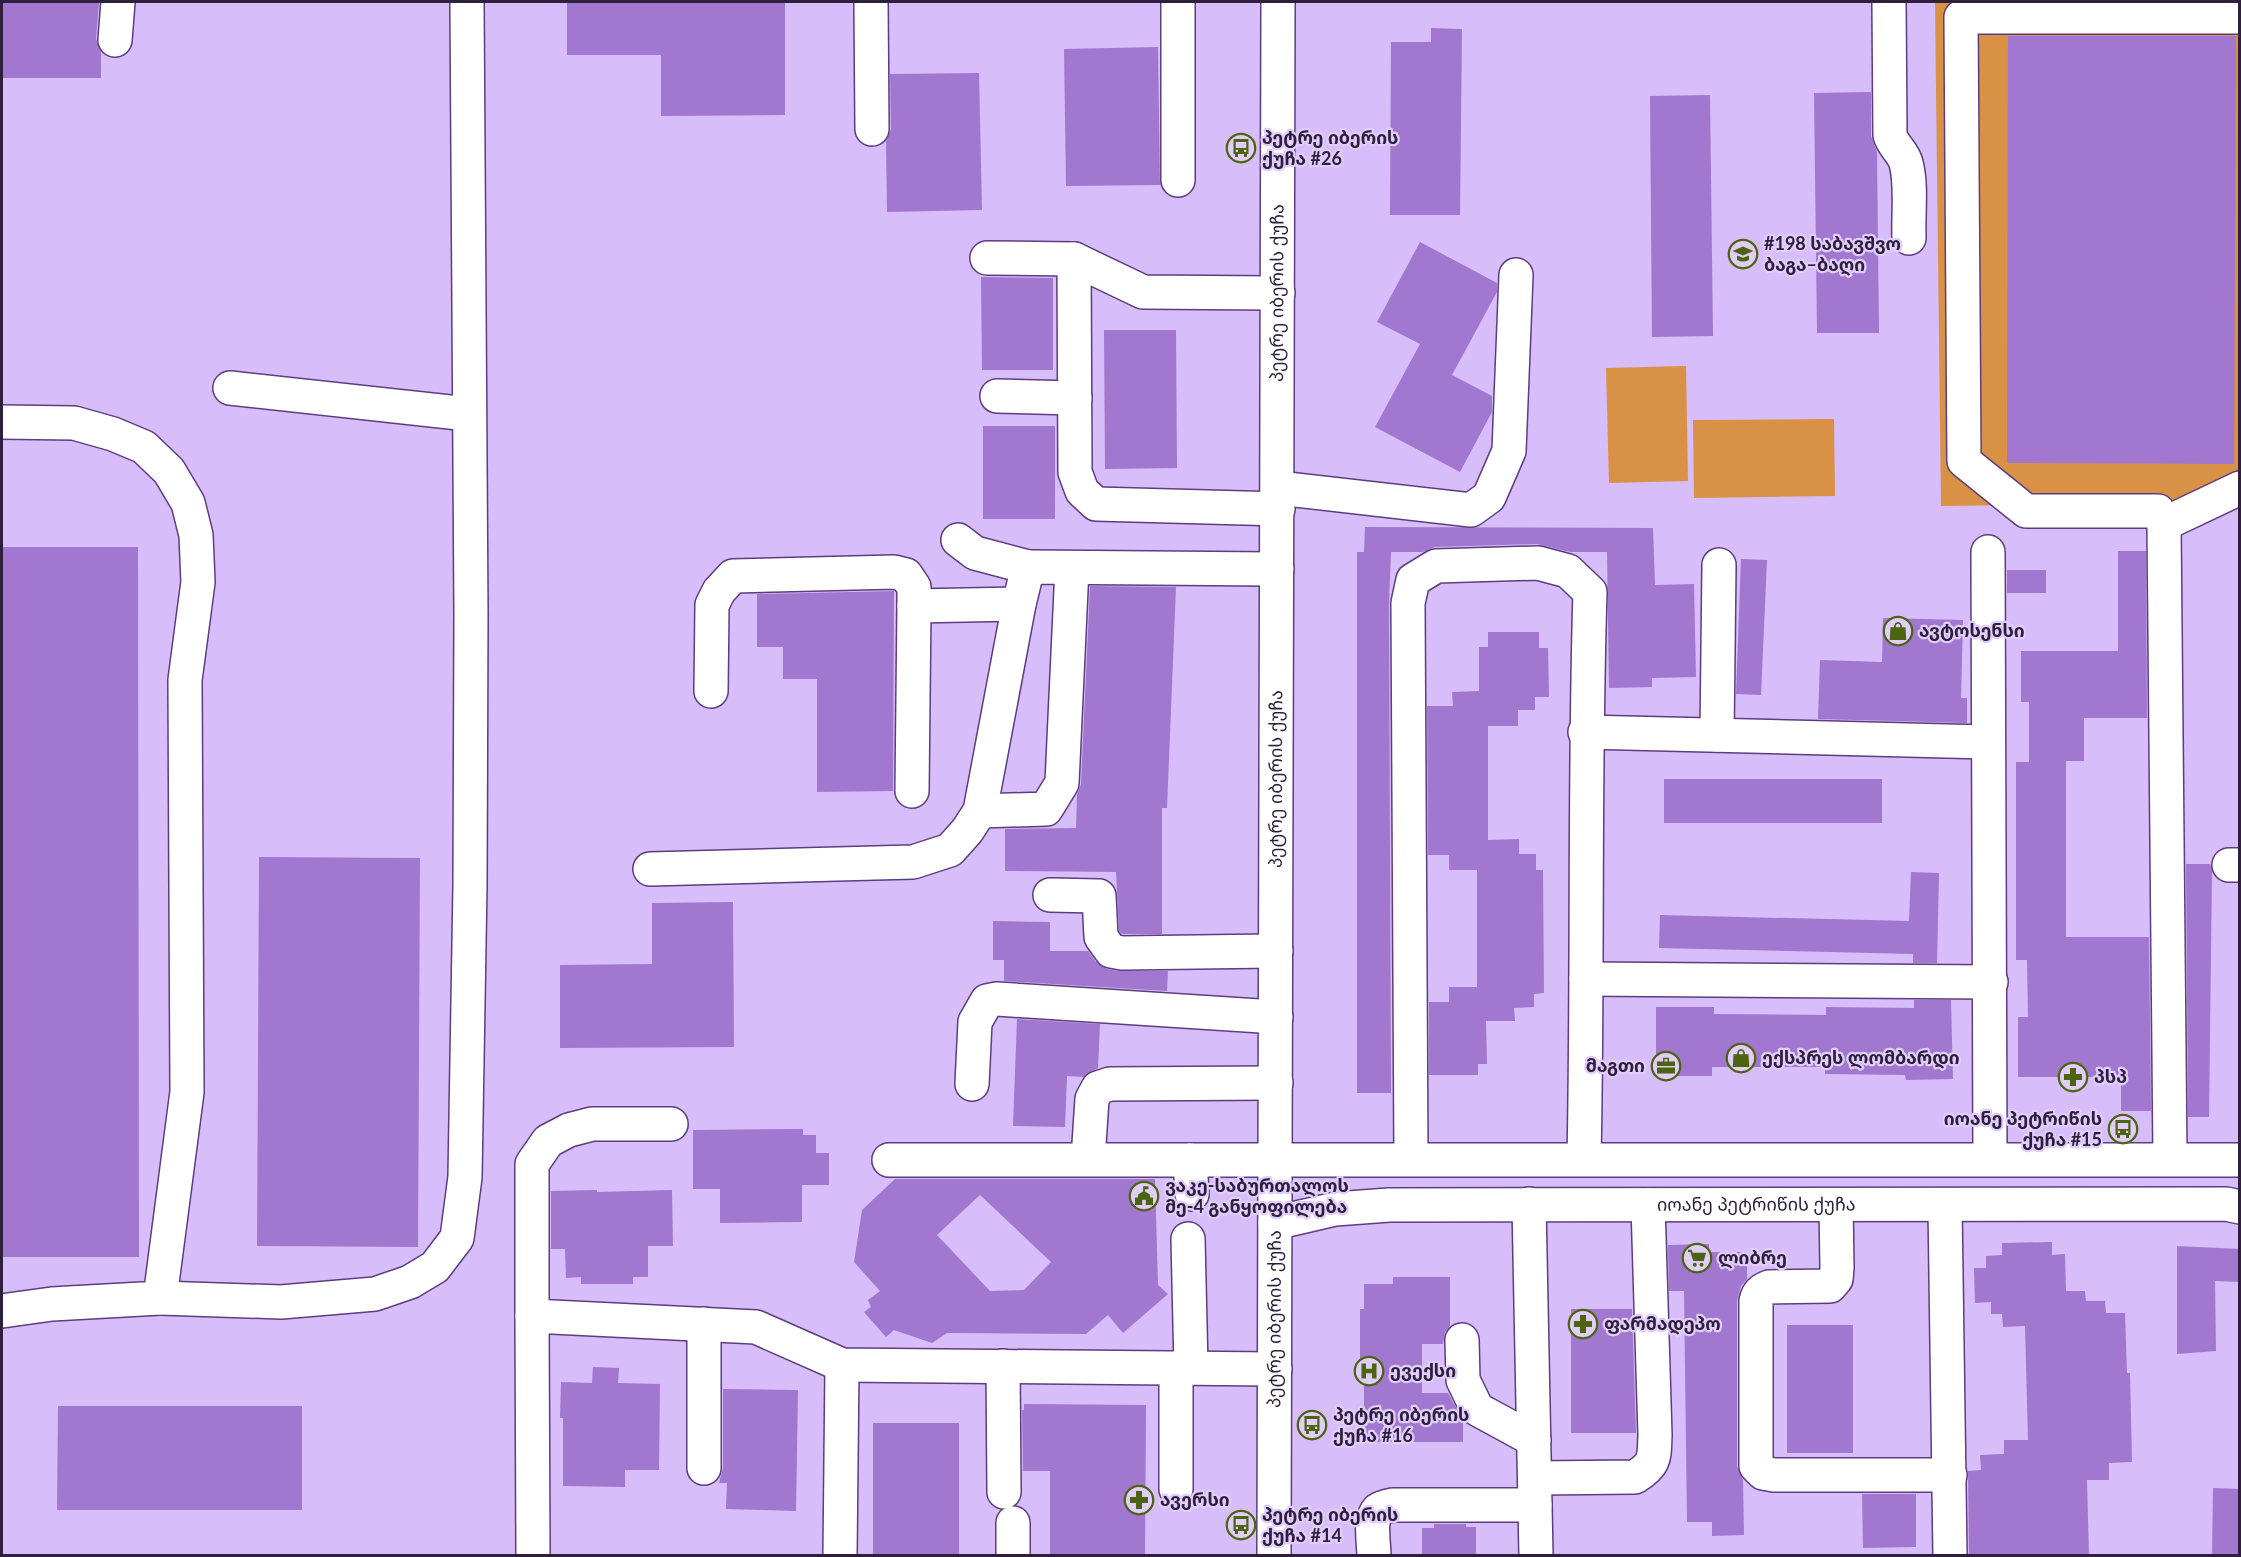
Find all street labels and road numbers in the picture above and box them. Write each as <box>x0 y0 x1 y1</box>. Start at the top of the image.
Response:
street label: პეტრე იბერის ქუჩა <box>1265 204 1288 382</box>
street label: პეტრე იბერის ქუჩა <box>1264 690 1287 868</box>
street label: იოანე პეტრიწის ქუჩა <box>1657 1192 1856 1216</box>
street label: პეტრე იბერის ქუჩა <box>1262 1230 1286 1408</box>

